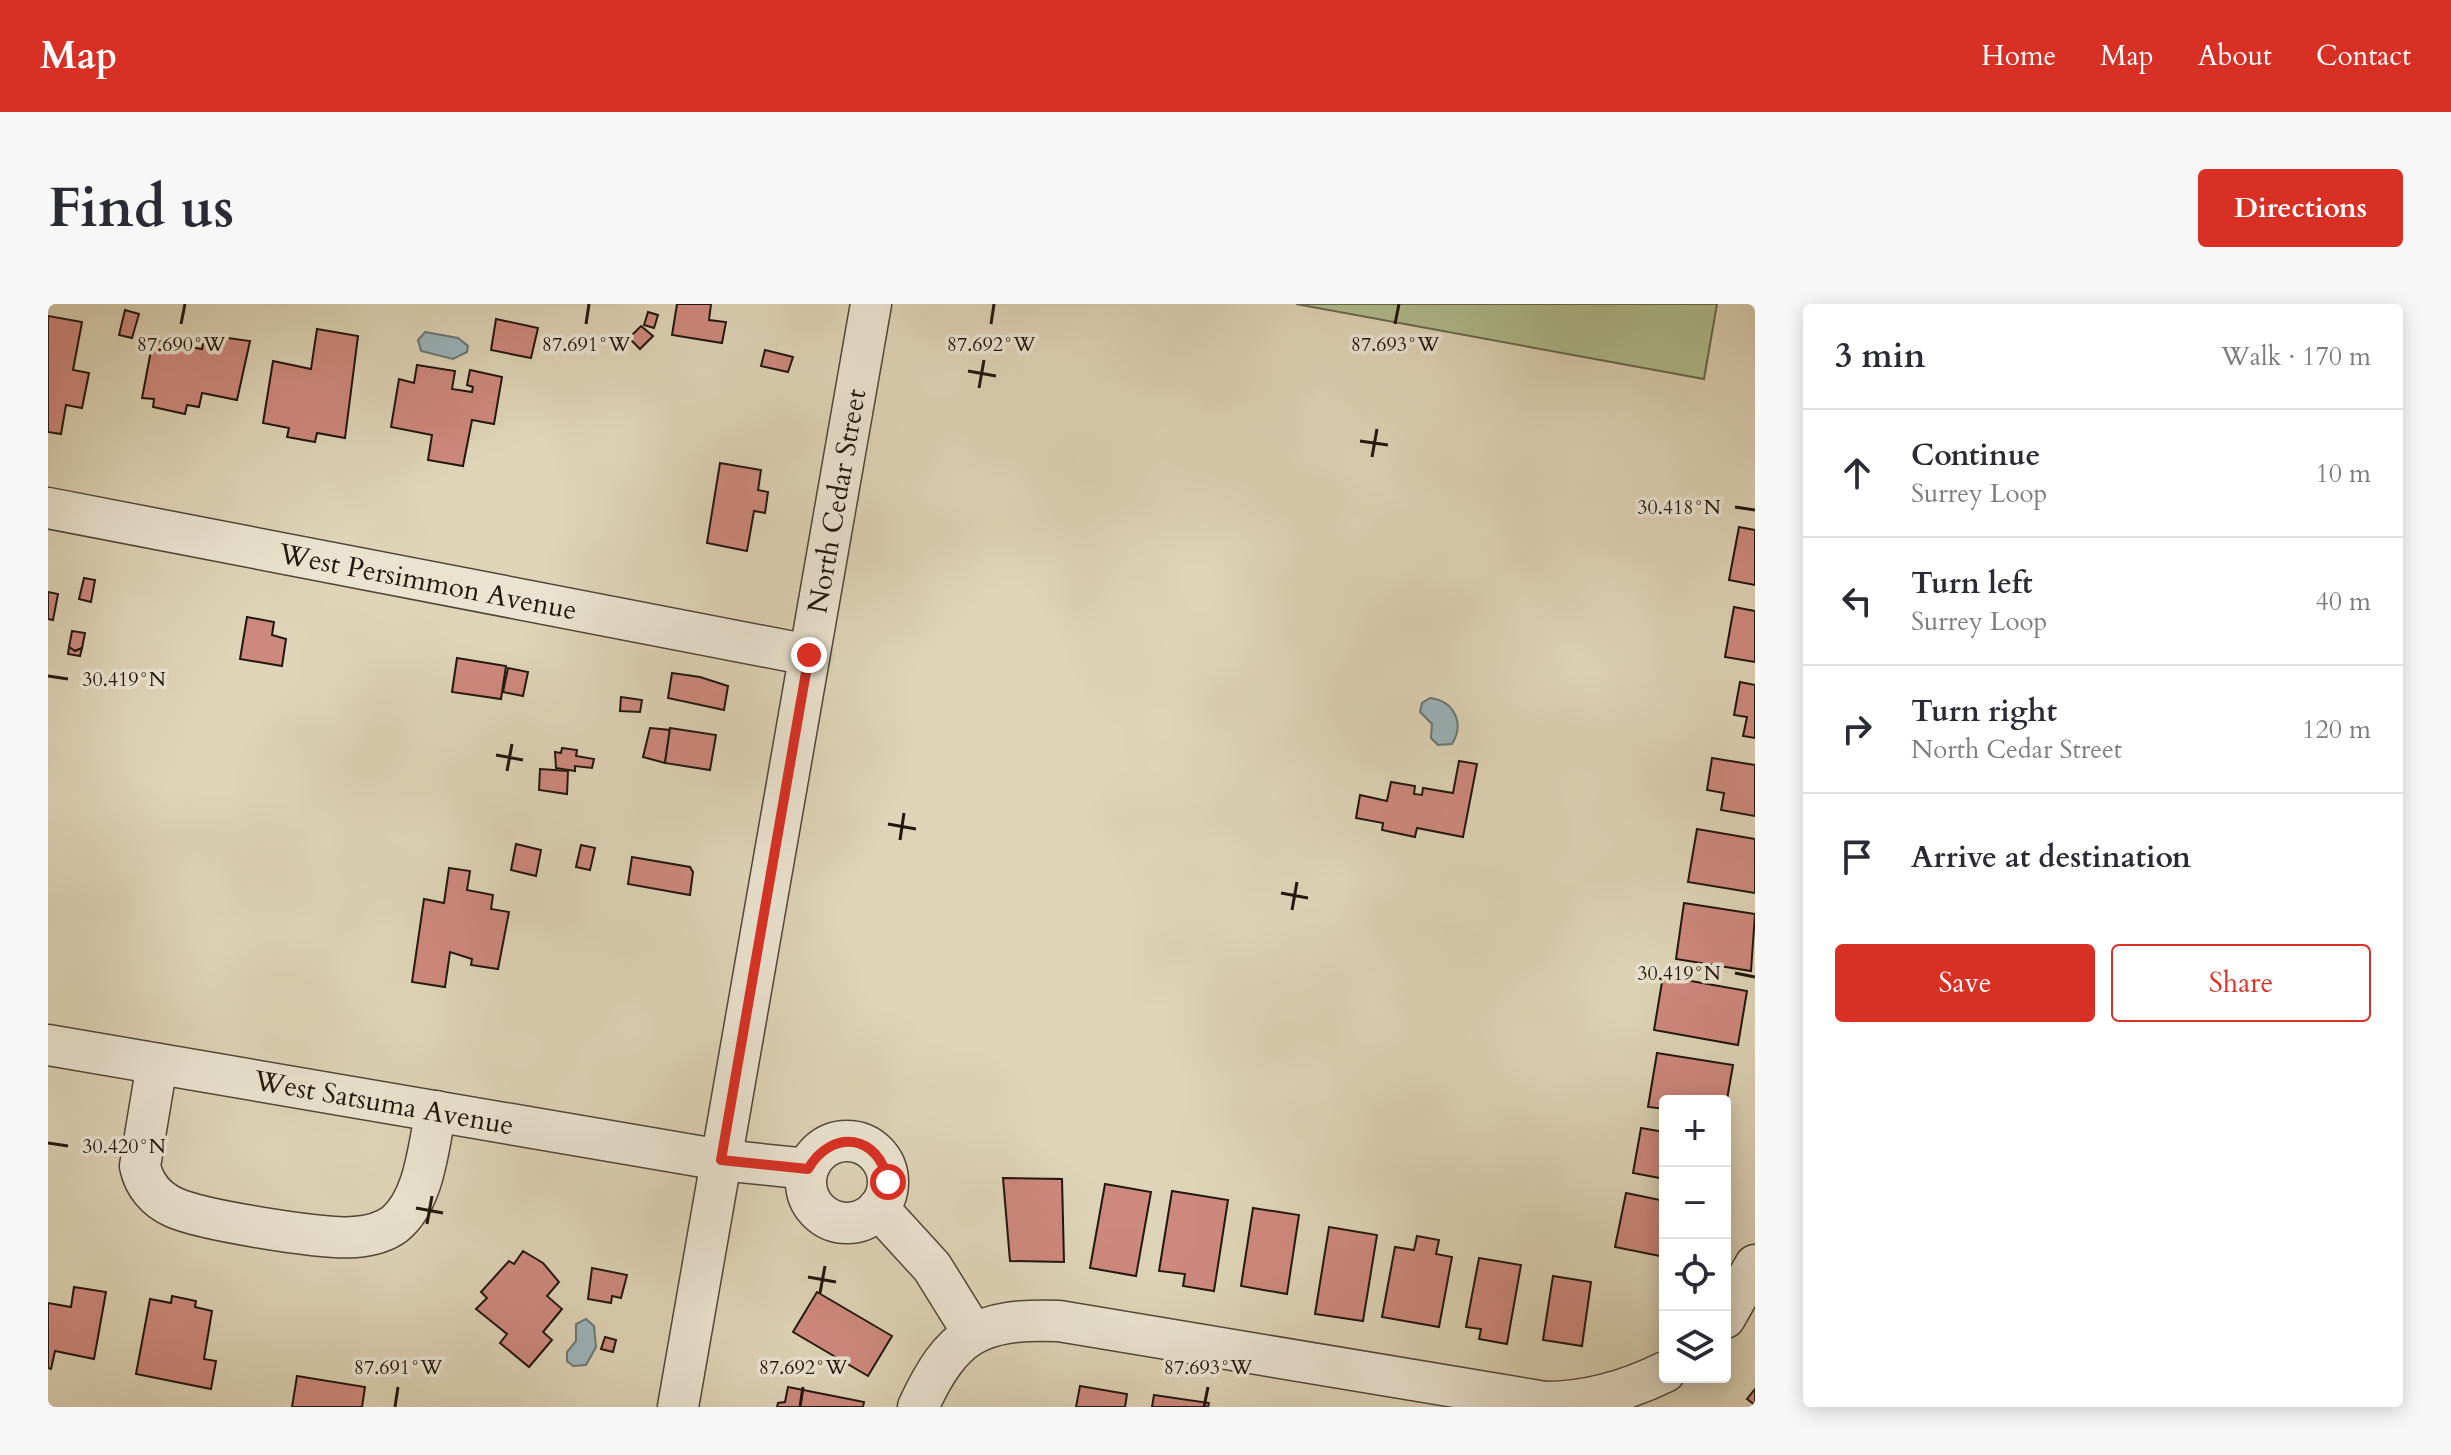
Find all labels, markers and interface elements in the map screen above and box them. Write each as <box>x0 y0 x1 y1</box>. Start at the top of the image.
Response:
text: Map <box>40 30 117 82</box>
text: Home <box>1981 37 2056 75</box>
text: Map <box>2100 37 2154 75</box>
text: About <box>2198 37 2272 75</box>
text: Contact <box>2316 37 2411 75</box>
button: Directions <box>2198 169 2403 247</box>
text: Find us <box>48 171 234 246</box>
text: 87.690°W <box>137 331 226 358</box>
text: 87.691°W <box>542 331 631 358</box>
text: 87.692°W <box>947 331 1036 358</box>
text: 87.693°W <box>1351 331 1440 358</box>
text: 3 min <box>1835 333 1926 379</box>
text: Walk · 170 m <box>2221 339 2371 374</box>
street label: North Cedar Street <box>799 386 875 616</box>
text: Continue <box>1911 435 2040 476</box>
icon: ahead <box>1835 451 1879 495</box>
text: 10 m <box>2315 456 2371 491</box>
text: Surrey Loop <box>1911 476 2047 511</box>
text: 30.418°N <box>1637 494 1721 521</box>
street label: West Persimmon Avenue <box>275 534 580 630</box>
text: Turn left <box>1911 563 2033 604</box>
icon: left <box>1835 579 1879 623</box>
text: 40 m <box>2315 584 2371 619</box>
text: Surrey Loop <box>1911 604 2047 639</box>
route end <box>791 637 827 673</box>
text: 30.419°N <box>82 666 166 693</box>
text: Turn right <box>1911 691 2057 732</box>
icon: right <box>1835 707 1879 751</box>
text: 120 m <box>2302 712 2371 747</box>
text: North Cedar Street <box>1911 732 2122 767</box>
icon: arrive <box>1835 835 1879 879</box>
text: Arrive at destination <box>1911 837 2191 878</box>
button: Save <box>1835 944 2095 1022</box>
button: Share <box>2111 944 2371 1022</box>
text: 30.419°N <box>1637 960 1721 987</box>
street label: West Satsuma Avenue <box>250 1061 517 1145</box>
map controls <box>1659 1095 1731 1383</box>
button: + <box>1659 1095 1731 1167</box>
text: 30.420°N <box>82 1133 166 1160</box>
route start <box>870 1164 906 1200</box>
button: − <box>1659 1167 1731 1239</box>
button: locate <box>1659 1239 1731 1311</box>
button: layers <box>1659 1311 1731 1383</box>
text: 87.691°W <box>354 1354 443 1381</box>
text: 87.692°W <box>759 1354 848 1381</box>
text: 87.693°W <box>1164 1354 1253 1381</box>

